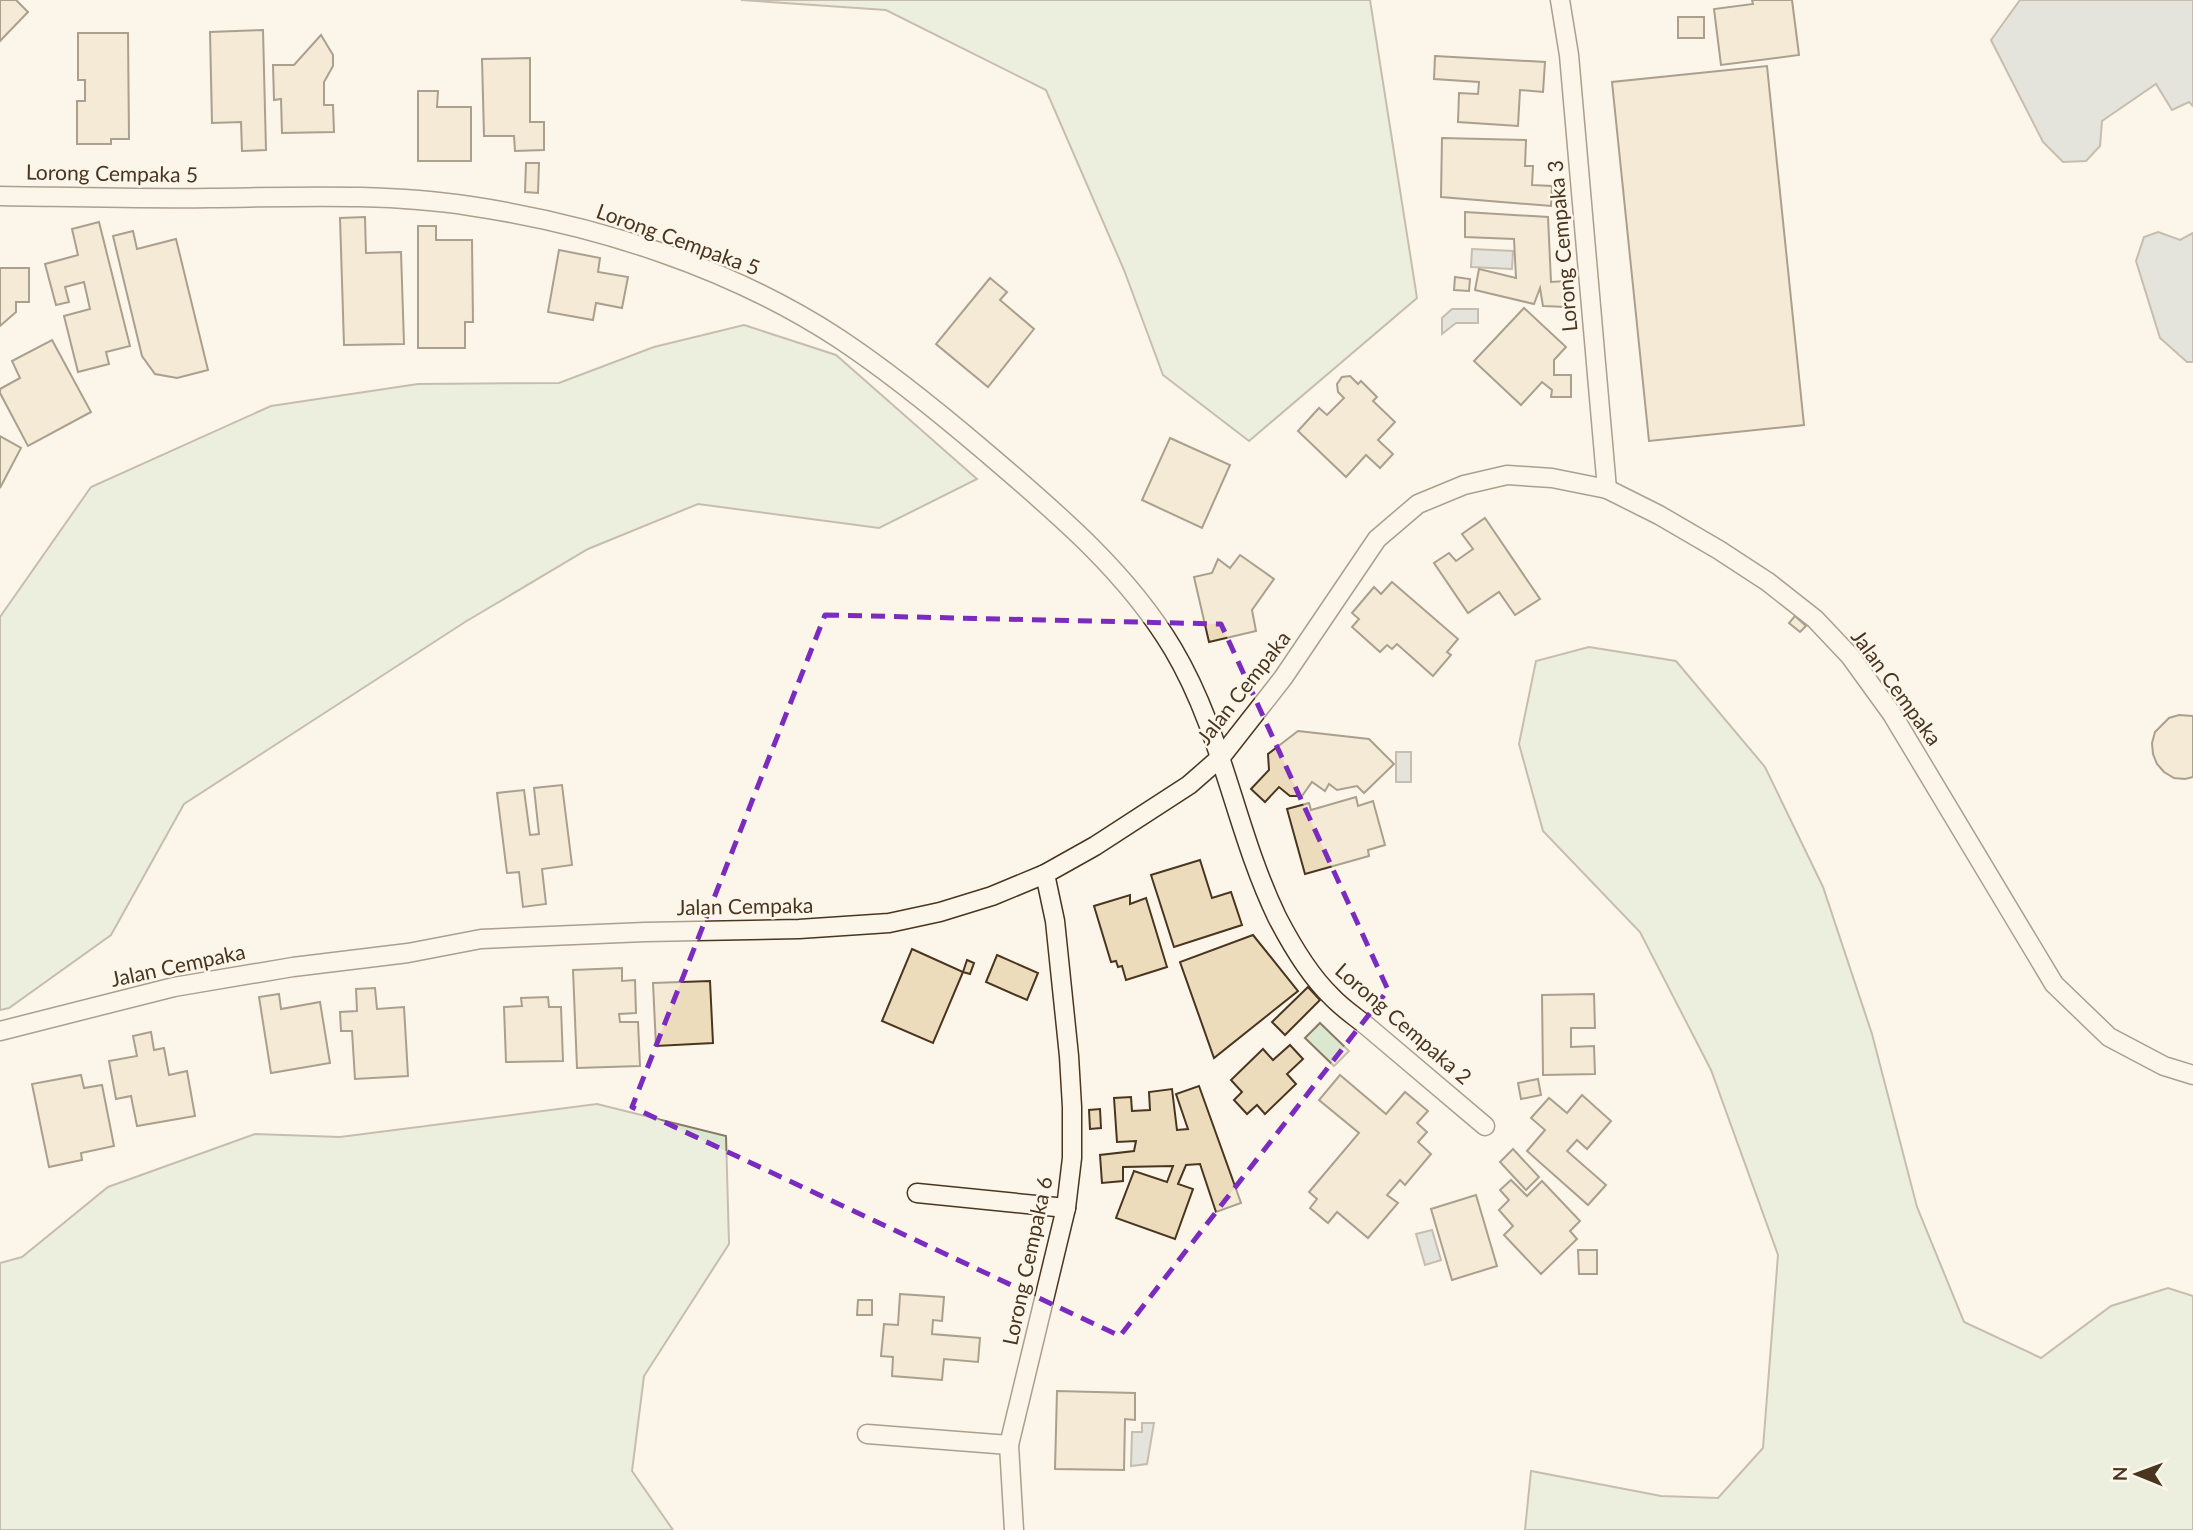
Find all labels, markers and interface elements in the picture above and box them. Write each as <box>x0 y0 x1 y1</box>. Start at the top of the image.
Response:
street label: Lorong Cempaka 5 <box>26 159 198 187</box>
street label: Lorong Cempaka 3 <box>1542 159 1581 333</box>
street label: Lorong Cempaka 5 <box>593 197 764 280</box>
street label: Jalan Cempaka <box>1847 624 1948 750</box>
street label: Jalan Cempaka <box>1191 625 1295 749</box>
street label: Jalan Cempaka <box>676 892 814 919</box>
street label: Jalan Cempaka <box>108 938 247 991</box>
street label: Lorong Cempaka 2 <box>1331 957 1477 1089</box>
street label: Lorong Cempaka 6 <box>996 1174 1057 1347</box>
north arrow <box>2102 1439 2172 1509</box>
text: N <box>2108 1466 2131 1481</box>

